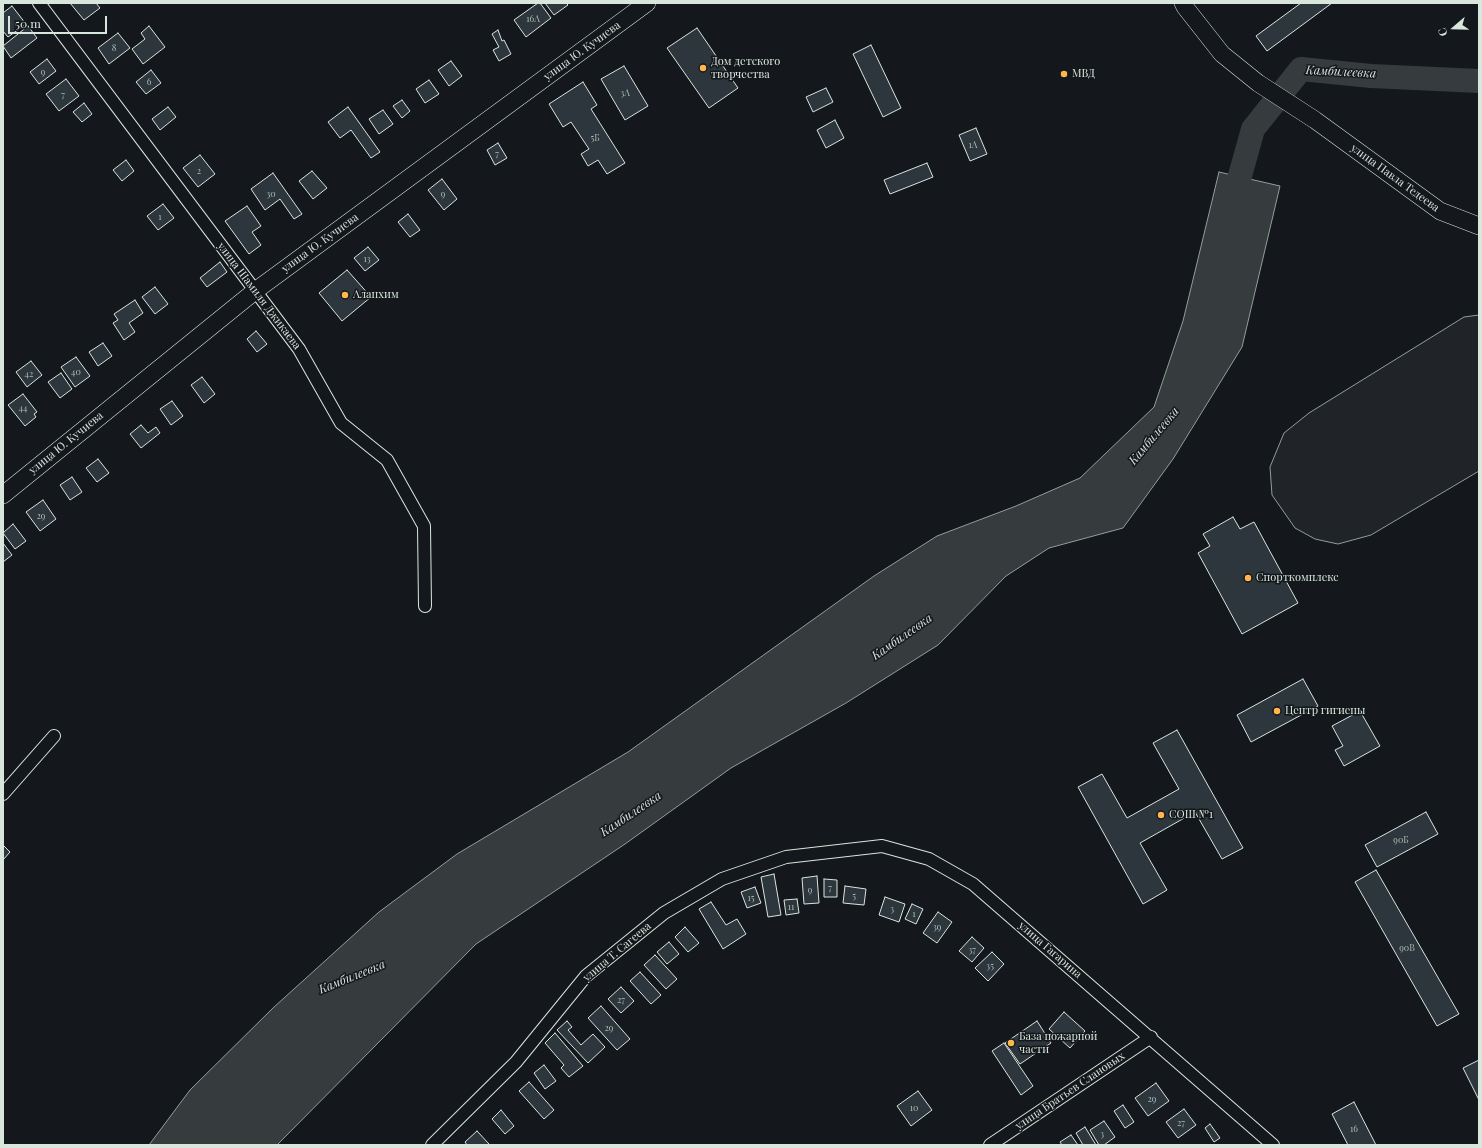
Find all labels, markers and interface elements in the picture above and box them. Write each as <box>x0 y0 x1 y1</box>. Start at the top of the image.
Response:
scale bar <box>10 8 109 34</box>
north arrow <box>1434 8 1474 48</box>
house number: 16А <box>526 14 540 24</box>
text: 50 m <box>15 15 41 31</box>
street label: улица Ю. Кучиева <box>541 19 623 83</box>
text: С <box>1434 26 1451 38</box>
house number: 8 <box>112 43 116 53</box>
place label: Дом детского творчества <box>711 55 780 81</box>
marker: Дом детского творчества <box>698 63 708 73</box>
water label: Камбилеевка <box>1305 63 1377 81</box>
house number: 9 <box>41 67 45 77</box>
place label: МВД <box>1072 67 1095 81</box>
marker: МВД <box>1059 69 1069 79</box>
house number: 6 <box>147 77 151 87</box>
house number: 3А <box>620 88 630 98</box>
house number: 7 <box>61 90 65 100</box>
house number: 5Б <box>590 133 600 143</box>
house number: 1А <box>969 140 977 150</box>
street label: улица Павла Тедеева <box>1348 141 1442 215</box>
house number: 7 <box>495 149 499 159</box>
house number: 2 <box>197 166 201 176</box>
house number: 30 <box>266 189 276 199</box>
house number: 9 <box>441 189 445 199</box>
street label: улица Ю. Кучиева <box>279 211 361 275</box>
house number: 1 <box>158 212 162 222</box>
street label: улица Шамиля Джикаева <box>215 240 303 352</box>
house number: 13 <box>363 254 371 264</box>
place label: Аланхим <box>353 288 399 302</box>
marker: Аланхим <box>340 290 350 300</box>
house number: 40 <box>71 367 81 377</box>
house number: 42 <box>25 369 33 379</box>
house number: 44 <box>19 403 27 413</box>
water label: Камбилеевка <box>1126 404 1182 468</box>
street label: улица Ю. Кучиева <box>26 409 106 477</box>
house number: 29 <box>37 511 45 521</box>
place label: Спорткомплекс <box>1256 571 1339 585</box>
marker: Спорткомплекс <box>1243 573 1253 583</box>
water label: Камбилеевка <box>869 611 935 663</box>
place label: Центр гигиены <box>1285 704 1365 718</box>
marker: Центр гигиены <box>1272 706 1282 716</box>
water label: Камбилеевка <box>598 788 664 840</box>
place label: СОШ №1 <box>1169 808 1213 822</box>
marker: СОШ №1 <box>1156 810 1166 820</box>
house number: 90Б <box>1393 835 1409 845</box>
house number: 7 <box>828 883 832 893</box>
house number: 9 <box>808 885 812 895</box>
house number: 5 <box>852 891 856 901</box>
house number: 15 <box>748 893 754 903</box>
house number: 11 <box>788 902 794 912</box>
house number: 3 <box>890 904 894 914</box>
house number: 1 <box>912 909 916 919</box>
street label: улица Гагарина <box>1016 919 1084 981</box>
street label: улица Т. Сагеева <box>580 920 654 984</box>
house number: 39 <box>933 922 941 932</box>
house number: 90В <box>1399 943 1415 953</box>
house number: 37 <box>968 945 976 955</box>
water label: Камбилеевка <box>317 957 387 997</box>
house number: 35 <box>986 961 994 971</box>
house number: 27 <box>617 995 625 1005</box>
house number: 29 <box>605 1023 613 1033</box>
place label: База пожарной части <box>1019 1030 1098 1056</box>
marker: База пожарной части <box>1006 1038 1016 1048</box>
street label: улица Братьев Слановых <box>1013 1049 1127 1133</box>
house number: 29 <box>1148 1094 1156 1104</box>
house number: 10 <box>910 1103 918 1113</box>
house number: 27 <box>1177 1118 1185 1128</box>
house number: 16 <box>1350 1124 1358 1134</box>
house number: 3 <box>1100 1129 1104 1139</box>

